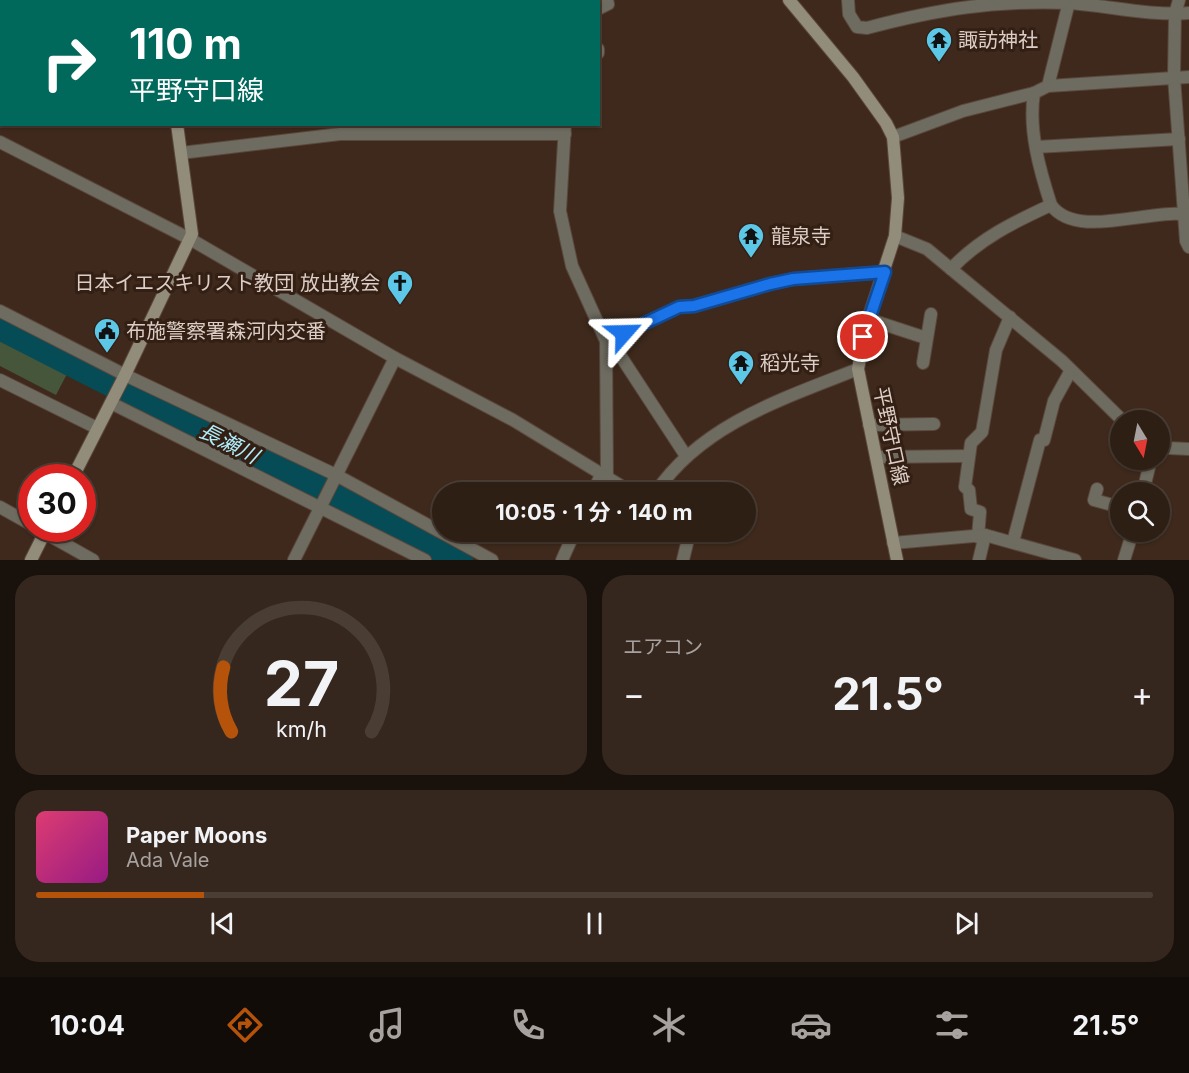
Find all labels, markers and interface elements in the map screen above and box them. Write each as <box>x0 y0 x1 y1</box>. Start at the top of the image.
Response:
text: 110 m <box>129 18 242 69</box>
icon: right <box>30 24 108 102</box>
temple icon: 諏訪神社 <box>924 25 954 63</box>
place label: 諏訪神社 <box>958 28 1038 52</box>
text: 平野守口線 <box>129 74 264 107</box>
temple icon: 龍泉寺 <box>736 221 766 259</box>
place label: 龍泉寺 <box>771 224 831 248</box>
church icon: 日本イエスキリスト教団 放出教会 <box>385 268 415 306</box>
place label: 日本イエスキリスト教団 放出教会 <box>75 271 380 295</box>
position arrow <box>592 301 656 365</box>
pin <box>837 311 888 362</box>
public building icon: 布施警察署森河内交番 <box>92 316 122 354</box>
place label: 布施警察署森河内交番 <box>126 319 326 343</box>
icon: arrive <box>846 320 879 353</box>
temple icon: 稻光寺 <box>726 348 756 386</box>
place label: 稻光寺 <box>760 351 820 375</box>
street label: 平野守口線 <box>869 385 913 487</box>
north arrow <box>1110 410 1170 470</box>
map controls <box>1110 410 1170 542</box>
water label: 長瀬川 <box>195 418 265 469</box>
speed limit sign: 30 <box>18 464 96 542</box>
button: search <box>1110 482 1170 542</box>
text: 10:05 · 1 分 · 140 m <box>495 499 693 525</box>
text: エアコン <box>623 635 703 659</box>
text: 27 <box>263 646 339 721</box>
text: 21.5° <box>832 666 944 721</box>
text: − <box>623 674 645 714</box>
text: + <box>1131 674 1153 714</box>
text: km/h <box>276 716 326 742</box>
text: Paper Moons <box>126 822 267 848</box>
text: Ada Vale <box>126 848 209 872</box>
icon: previous <box>206 907 239 940</box>
icon: pause <box>578 907 611 940</box>
icon: next <box>950 907 983 940</box>
icon: directions <box>224 1004 266 1046</box>
icon: music <box>366 1004 408 1046</box>
icon: phone <box>507 1004 549 1046</box>
icon: climate <box>648 1004 690 1046</box>
icon: car <box>790 1004 832 1046</box>
icon: filters <box>931 1004 973 1046</box>
text: 10:04 <box>50 1009 125 1042</box>
text: 21.5° <box>1072 1009 1139 1042</box>

